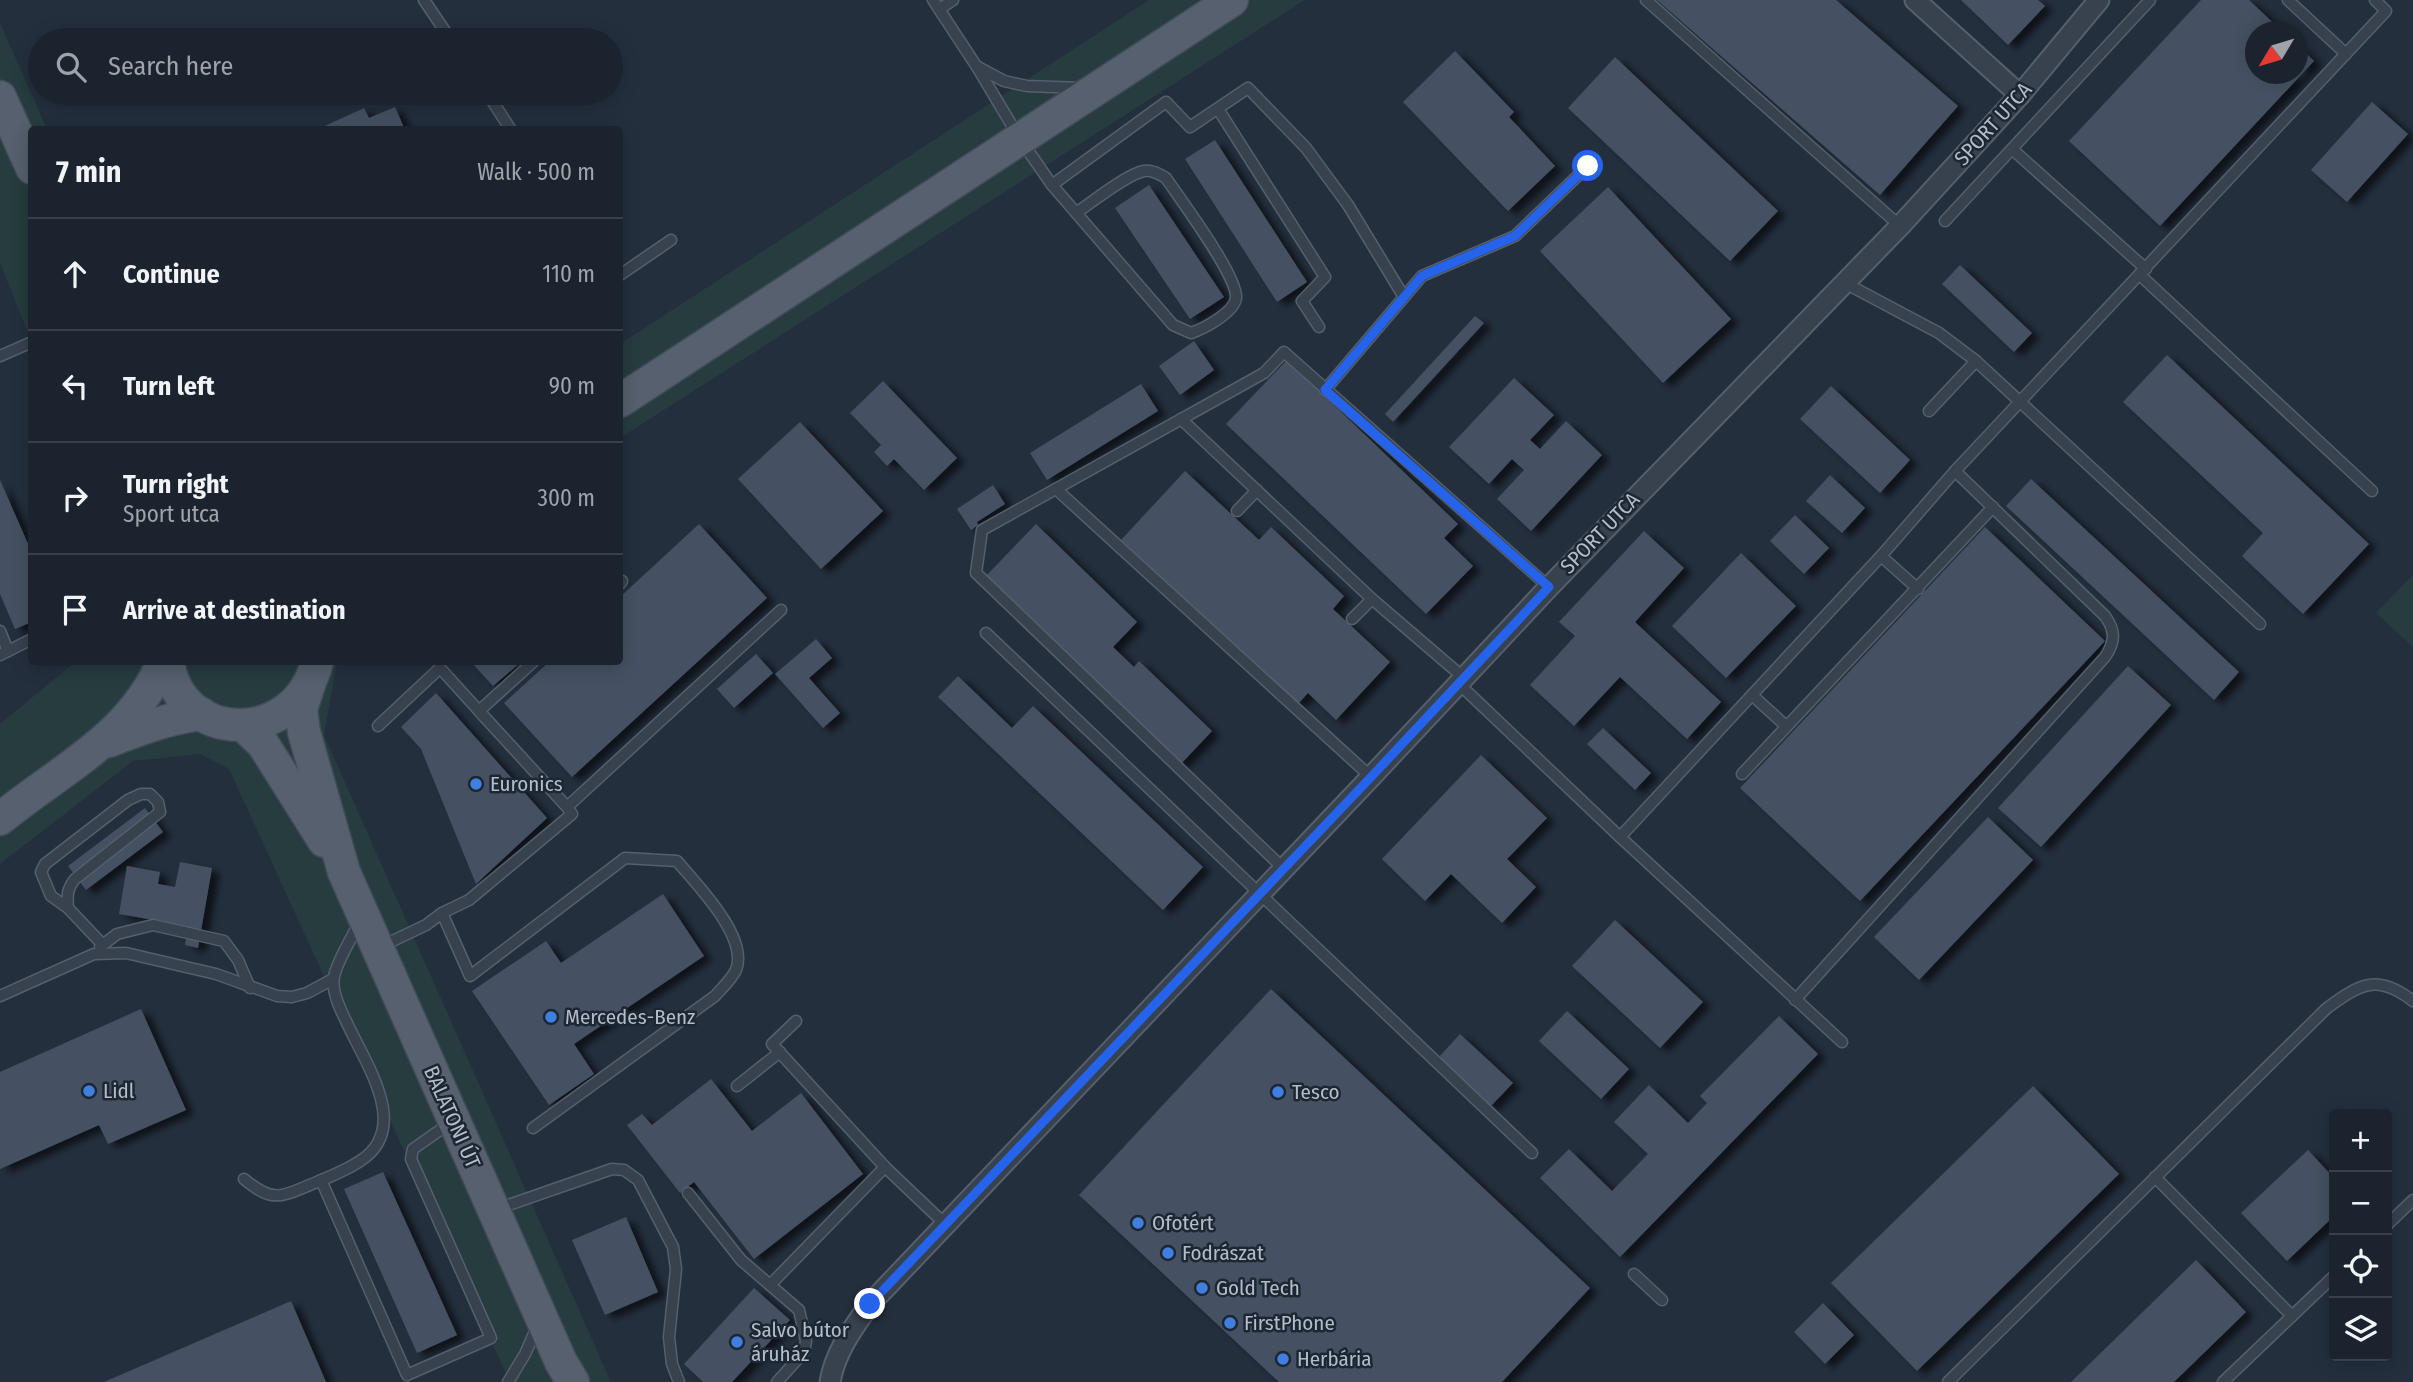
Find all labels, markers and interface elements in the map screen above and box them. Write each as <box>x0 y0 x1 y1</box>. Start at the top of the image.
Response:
north arrow <box>2245 21 2308 84</box>
search box <box>28 28 623 105</box>
icon: search <box>52 48 90 86</box>
text: Search here <box>108 51 233 82</box>
street label: SPORT UTCA <box>1949 77 2037 171</box>
route start <box>1572 150 1603 181</box>
text: 7 min <box>56 154 121 190</box>
text: Walk · 500 m <box>477 158 595 186</box>
icon: ahead <box>56 255 94 293</box>
text: Continue <box>123 259 220 290</box>
text: 110 m <box>542 260 595 288</box>
icon: left <box>56 367 94 405</box>
text: Turn left <box>123 371 215 402</box>
text: 90 m <box>549 372 595 400</box>
text: Turn right <box>123 469 229 500</box>
icon: right <box>56 479 94 517</box>
text: 300 m <box>538 484 595 512</box>
street label: SPORT UTCA <box>1555 487 1645 579</box>
text: Sport utca <box>123 500 220 528</box>
icon: arrive <box>56 591 94 629</box>
text: Arrive at destination <box>123 595 346 626</box>
place label: Euronics <box>490 771 563 797</box>
marker: Euronics <box>468 776 484 792</box>
place label: Mercedes-Benz <box>565 1004 695 1030</box>
marker: Mercedes-Benz <box>543 1009 559 1025</box>
street label: BALATONI ÚT <box>418 1062 486 1172</box>
place label: Lidl <box>103 1078 135 1104</box>
place label: Tesco <box>1292 1079 1340 1105</box>
marker: Lidl <box>81 1083 97 1099</box>
marker: Tesco <box>1270 1084 1286 1100</box>
map controls <box>2329 1109 2392 1361</box>
button: + <box>2329 1109 2392 1172</box>
button: − <box>2329 1172 2392 1235</box>
place label: Ofotért <box>1152 1210 1214 1236</box>
marker: Ofotért <box>1130 1215 1146 1231</box>
button: locate <box>2329 1235 2392 1298</box>
place label: Fodrászat <box>1182 1240 1264 1266</box>
marker: Fodrászat <box>1160 1245 1176 1261</box>
place label: Gold Tech <box>1216 1275 1300 1301</box>
marker: Gold Tech <box>1194 1280 1210 1296</box>
route end <box>854 1288 885 1319</box>
button: layers <box>2329 1298 2392 1361</box>
place label: FirstPhone <box>1244 1310 1335 1336</box>
marker: FirstPhone <box>1222 1315 1238 1331</box>
place label: Salvo bútor áruház <box>751 1317 850 1367</box>
marker: Salvo bútor áruház <box>729 1334 745 1350</box>
place label: Herbária <box>1297 1346 1372 1372</box>
marker: Herbária <box>1275 1351 1291 1367</box>

